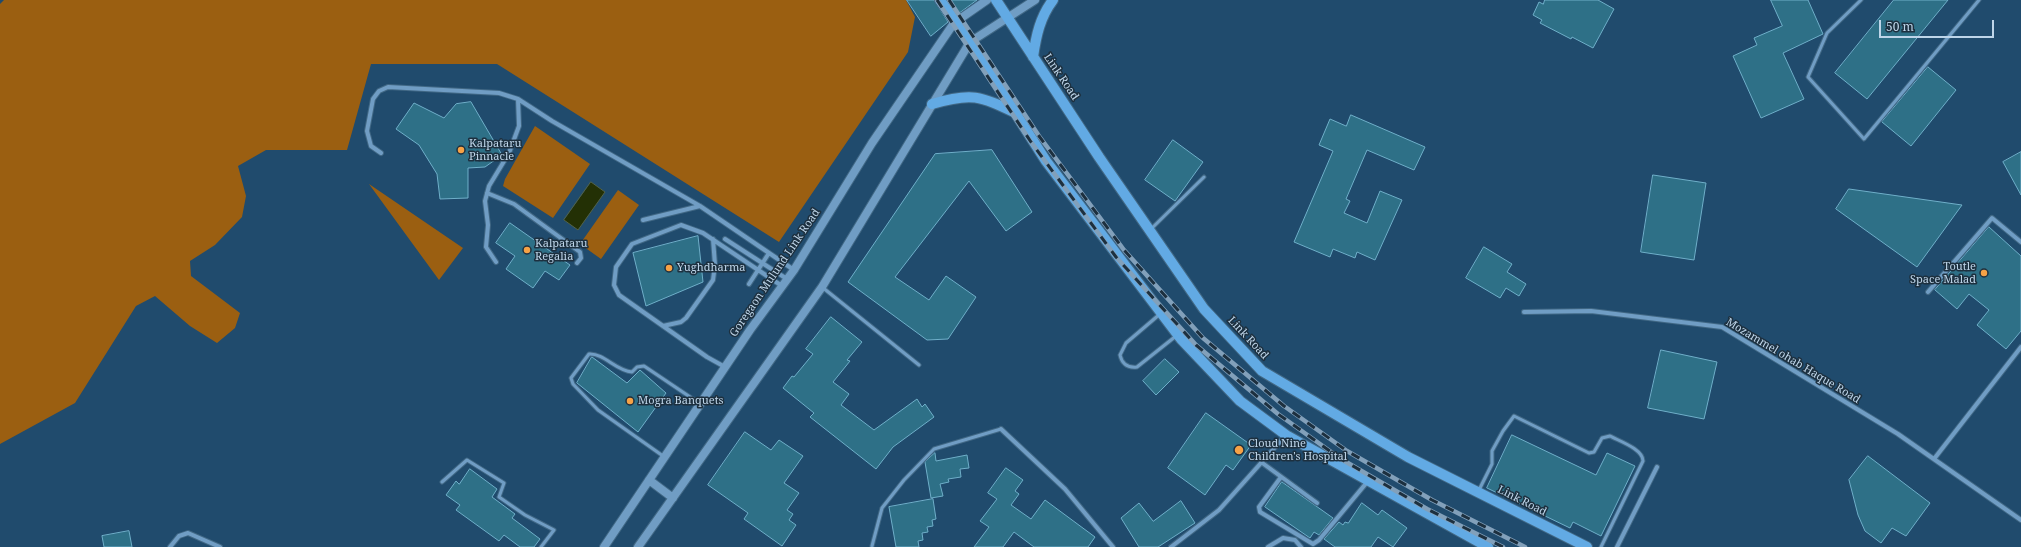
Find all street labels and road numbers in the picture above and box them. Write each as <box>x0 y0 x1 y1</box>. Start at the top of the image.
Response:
street label: Link Road <box>1041 51 1081 103</box>
street label: Goregaon Mulund Link Road <box>727 207 823 339</box>
street label: Link Road <box>1225 314 1271 362</box>
street label: Mozammel ohab Haque Road <box>1723 316 1863 406</box>
street label: Link Road <box>1495 483 1549 519</box>

